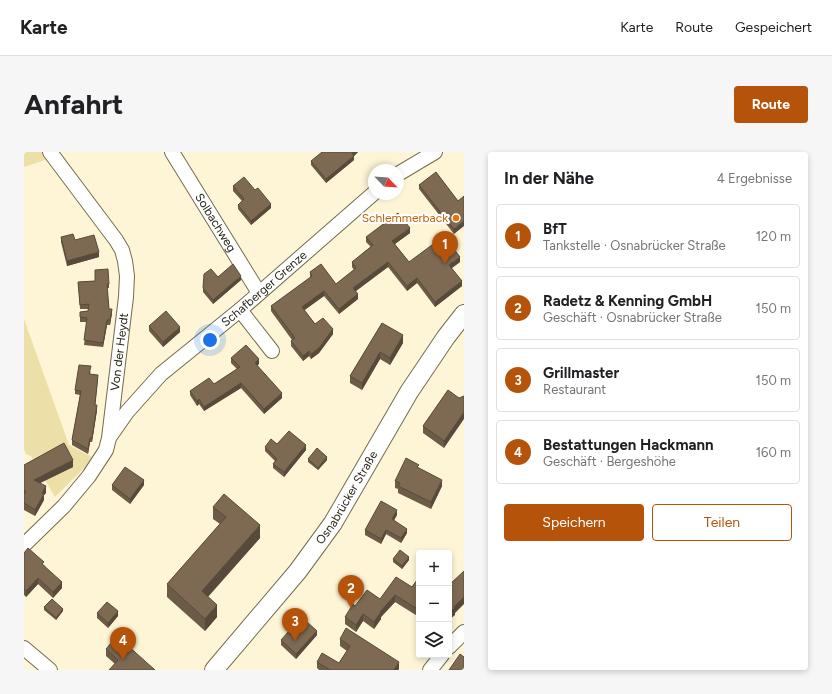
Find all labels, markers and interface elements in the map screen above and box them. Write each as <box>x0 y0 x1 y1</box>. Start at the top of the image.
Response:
text: Karte <box>20 16 67 39</box>
text: Karte <box>620 19 653 36</box>
text: Route <box>675 19 713 36</box>
text: Gespeichert <box>735 19 812 36</box>
button: Route <box>734 86 808 123</box>
text: Anfahrt <box>24 87 123 121</box>
north arrow <box>368 164 404 200</box>
text: In der Nähe <box>504 168 594 188</box>
text: 4 Ergebnisse <box>717 171 792 186</box>
street label: Solbachweg <box>192 191 239 254</box>
place label: Schlemmerback <box>362 211 448 225</box>
marker: Schlemmerback <box>451 213 461 223</box>
text: BfT <box>543 220 567 238</box>
text: 1 <box>515 229 521 244</box>
text: 120 m <box>756 229 791 244</box>
pin: 1 <box>432 231 458 264</box>
text: Tankstelle · Osnabrücker Straße <box>543 238 726 253</box>
street label: Schafberger Grenze <box>219 248 310 329</box>
text: Radetz & Kenning GmbH <box>543 292 712 310</box>
text: 2 <box>514 301 522 316</box>
text: 150 m <box>756 301 791 316</box>
text: Geschäft · Osnabrücker Straße <box>543 310 722 325</box>
street label: Von der Heydt <box>108 312 131 392</box>
your location <box>200 330 220 350</box>
text: Grillmaster <box>543 364 619 382</box>
text: 3 <box>514 373 522 388</box>
text: 150 m <box>756 373 791 388</box>
text: Restaurant <box>543 382 606 397</box>
text: Bestattungen Hackmann <box>543 436 714 454</box>
text: 4 <box>514 445 522 460</box>
text: 160 m <box>756 445 791 460</box>
street label: Osnabrücker Straße <box>313 448 381 547</box>
text: Geschäft · Bergeshöhe <box>543 454 676 469</box>
button: Speichern <box>504 504 644 541</box>
button: Teilen <box>652 504 792 541</box>
map controls <box>416 550 452 658</box>
button: + <box>416 550 452 586</box>
pin: 2 <box>338 575 364 608</box>
button: − <box>416 586 452 622</box>
pin: 3 <box>282 608 308 641</box>
button: layers <box>416 622 452 658</box>
pin: 4 <box>110 627 136 660</box>

